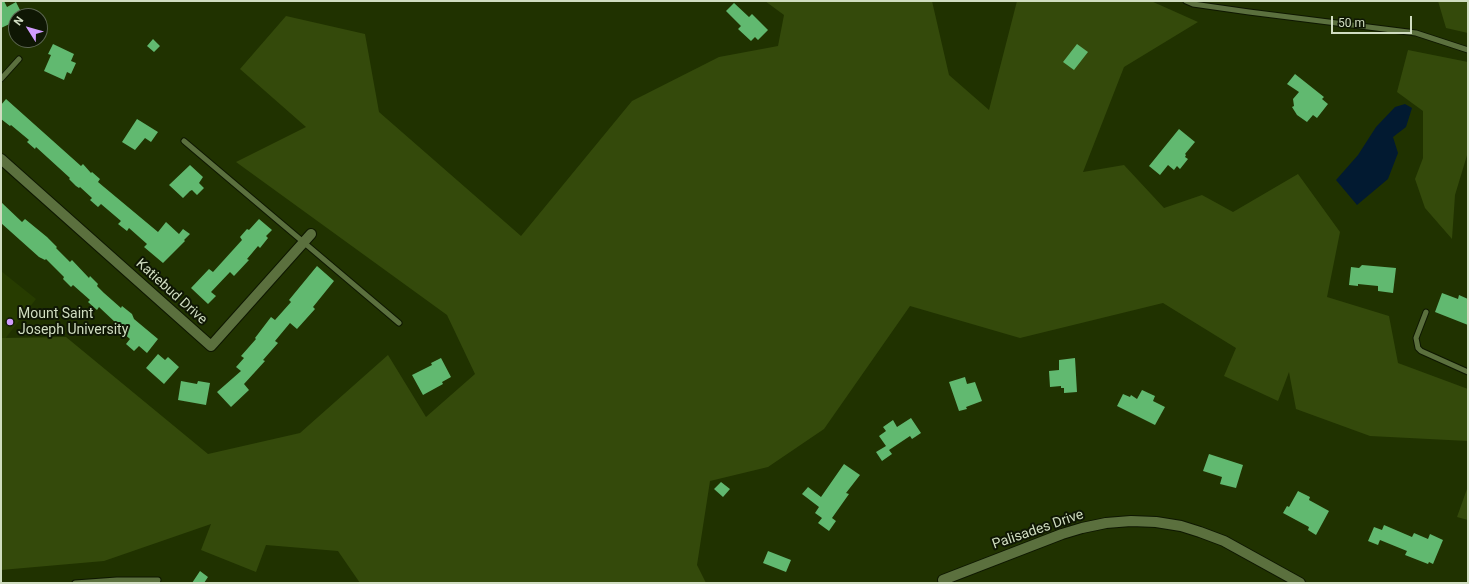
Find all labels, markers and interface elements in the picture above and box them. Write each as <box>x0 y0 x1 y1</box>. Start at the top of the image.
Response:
north arrow <box>8 8 48 48</box>
scale bar <box>1333 8 1414 34</box>
text: N <box>11 14 26 28</box>
text: 50 m <box>1338 16 1365 30</box>
street label: Katiebud Drive <box>132 256 210 328</box>
place label: Mount Saint Joseph University <box>18 306 128 338</box>
marker: Mount Saint Joseph University <box>5 317 15 327</box>
street label: Palisades Drive <box>990 507 1086 553</box>

